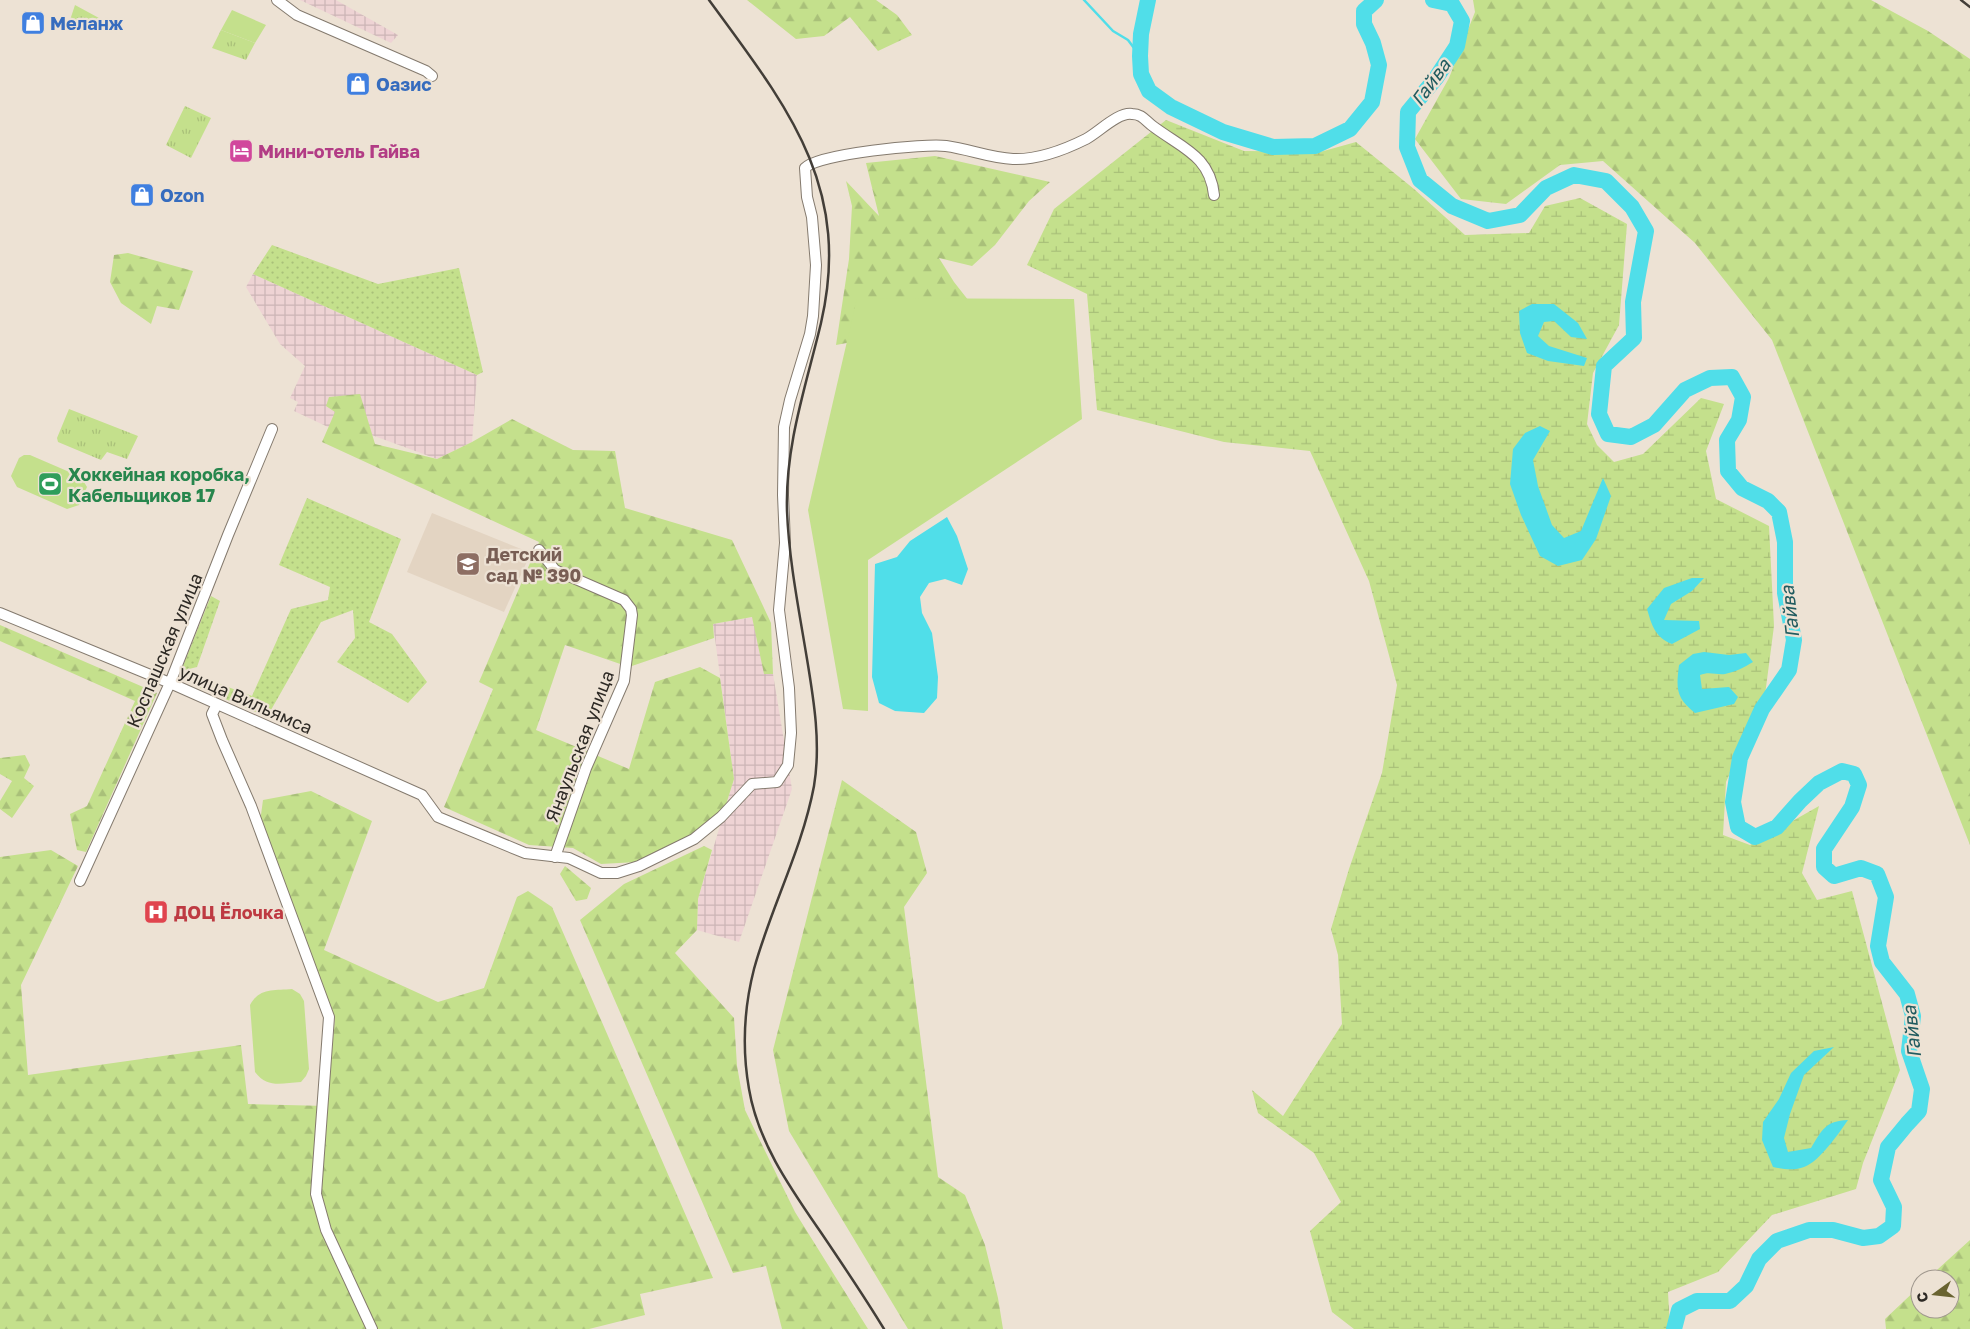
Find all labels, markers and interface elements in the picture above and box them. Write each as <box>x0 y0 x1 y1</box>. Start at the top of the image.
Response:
shop icon: Меланж <box>20 10 46 36</box>
place label: Меланж <box>50 12 124 34</box>
water label: Гайва <box>1405 53 1455 110</box>
shop icon: Оазис <box>345 71 371 97</box>
place label: Оазис <box>376 73 432 95</box>
hotel icon: Мини-отель Гайва <box>228 138 254 164</box>
place label: Мини-отель Гайва <box>258 140 420 162</box>
shop icon: Ozon <box>129 182 155 208</box>
place label: Ozon <box>160 184 205 206</box>
place label: Хоккейная коробка, Кабельщиков 17 <box>68 463 250 506</box>
sports icon: Хоккейная коробка, Кабельщиков 17 <box>37 471 63 497</box>
place label: Детский сад № 390 <box>486 543 581 586</box>
school or university icon: Детский сад № 390 <box>455 551 481 577</box>
street label: Коспашская улица <box>121 569 207 731</box>
water label: Гайва <box>1775 583 1803 639</box>
street label: улица Вильямса <box>176 660 316 738</box>
street label: Янаульская улица <box>540 667 618 825</box>
hospital icon: ДОЦ Ёлочка <box>143 899 169 925</box>
place label: ДОЦ Ёлочка <box>174 901 284 923</box>
water label: Гайва <box>1897 1003 1925 1059</box>
north arrow <box>1910 1269 1960 1319</box>
text: С <box>1912 1290 1931 1305</box>

